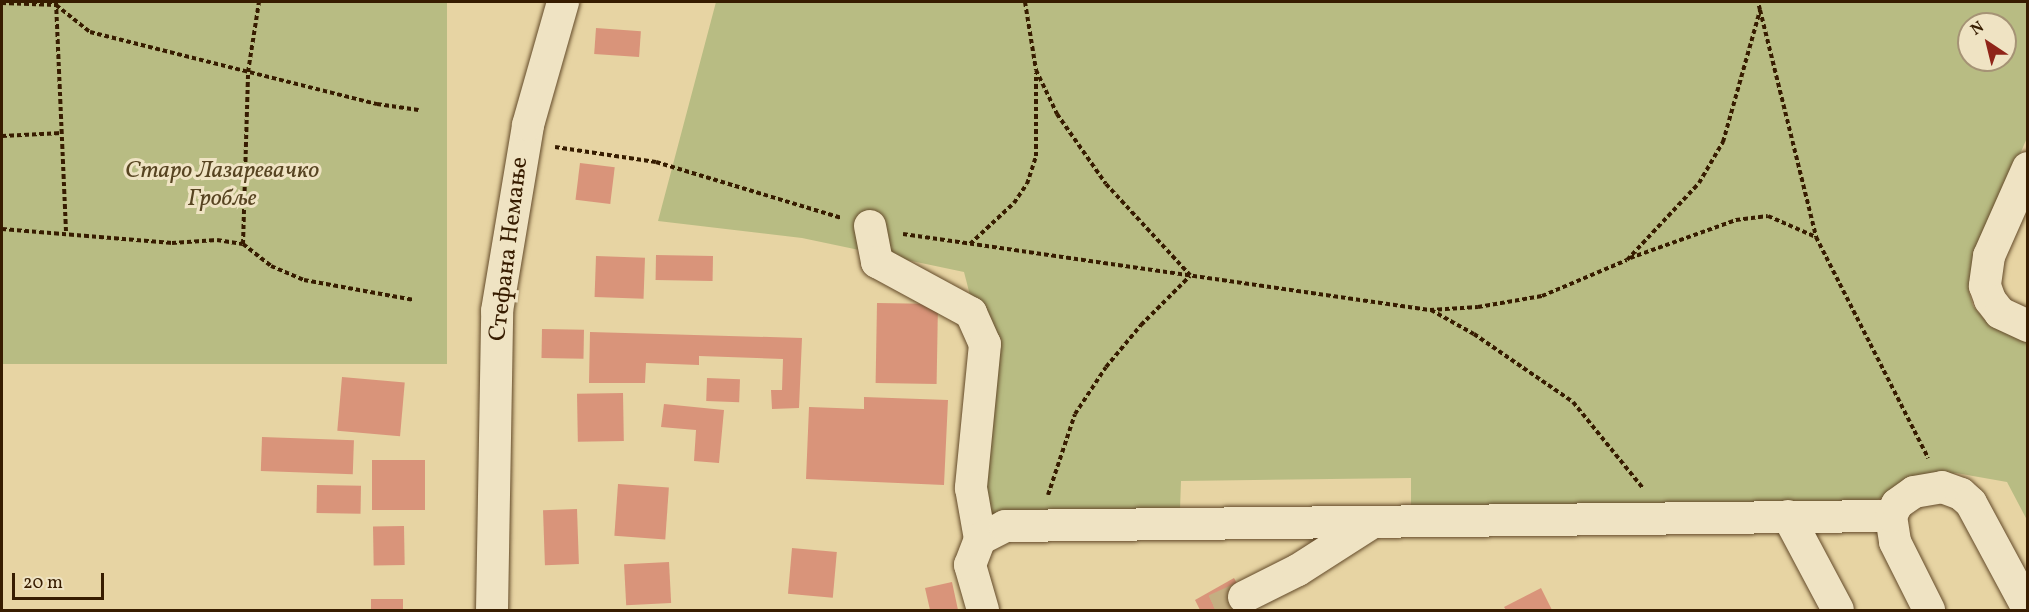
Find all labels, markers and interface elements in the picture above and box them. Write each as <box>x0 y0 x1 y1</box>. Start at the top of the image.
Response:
north arrow <box>1957 12 2017 72</box>
text: N <box>1967 17 1989 41</box>
street label: Стефана Немање <box>484 155 536 343</box>
park label: Старо Лазаревачко Гробље <box>125 158 319 214</box>
scale bar <box>15 561 106 599</box>
text: 20 m <box>23 571 63 596</box>

